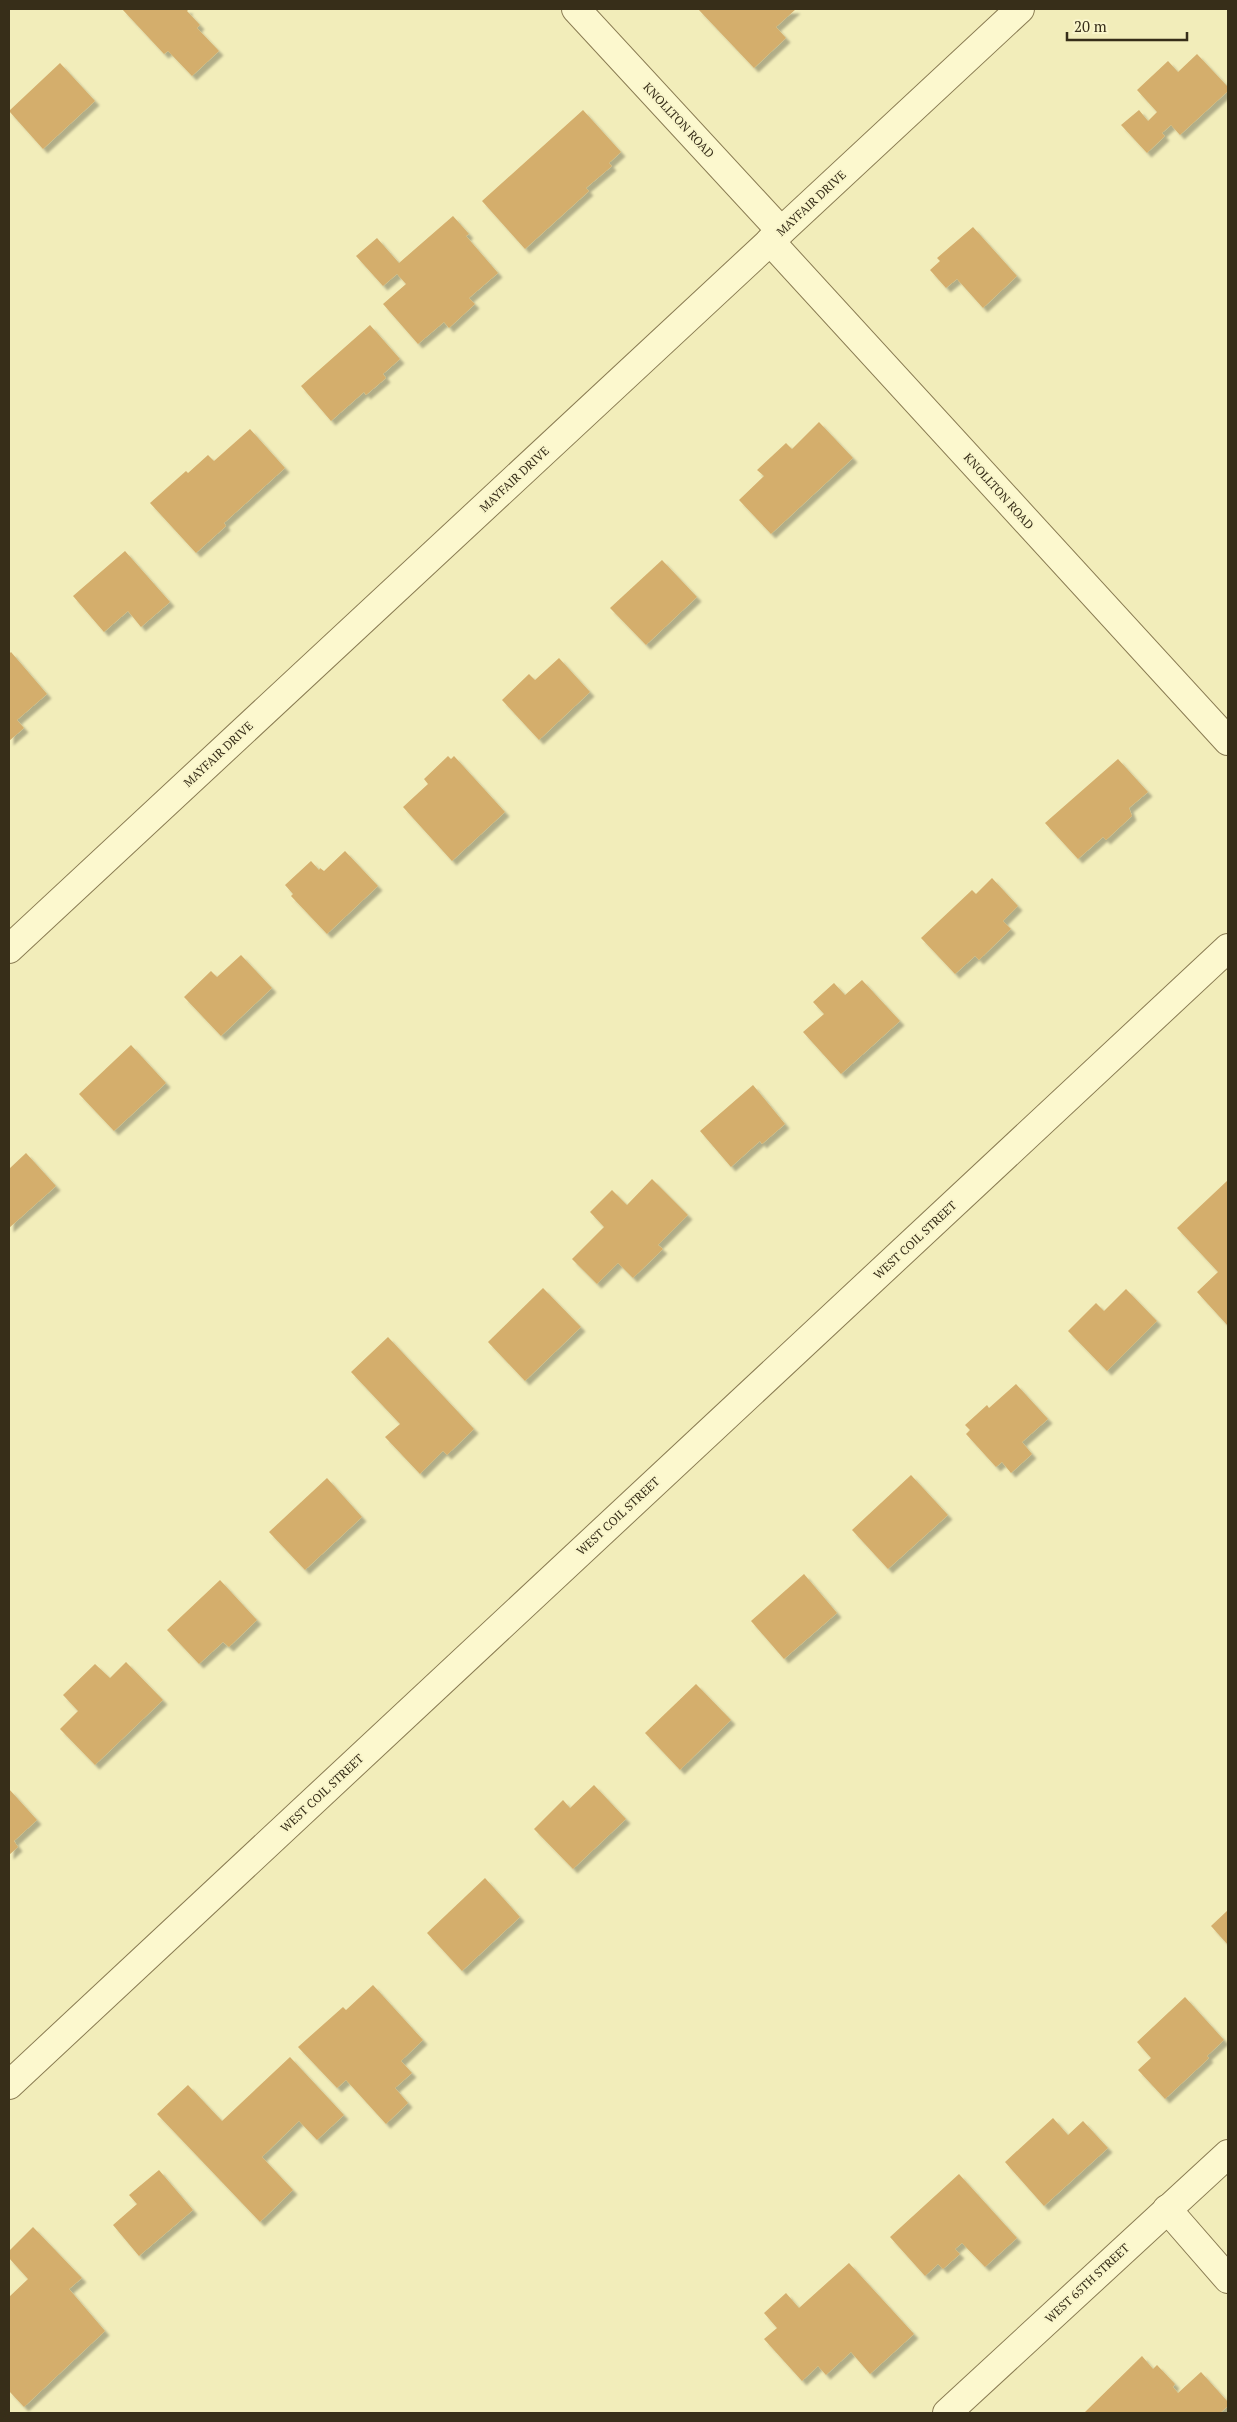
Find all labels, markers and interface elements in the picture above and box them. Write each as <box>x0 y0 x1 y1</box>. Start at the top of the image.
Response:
scale bar <box>1067 10 1187 42</box>
text: 20 m <box>1074 16 1107 36</box>
street label: KNOLLTON ROAD <box>640 79 718 161</box>
street label: MAYFAIR DRIVE <box>773 167 849 239</box>
street label: MAYFAIR DRIVE <box>476 443 552 515</box>
street label: KNOLLTON ROAD <box>961 450 1037 532</box>
street label: MAYFAIR DRIVE <box>180 718 256 790</box>
street label: WEST COIL STREET <box>870 1197 960 1282</box>
street label: WEST COIL STREET <box>573 1473 663 1558</box>
street label: WEST COIL STREET <box>277 1750 367 1835</box>
street label: WEST 65TH STREET <box>1042 2240 1133 2326</box>

